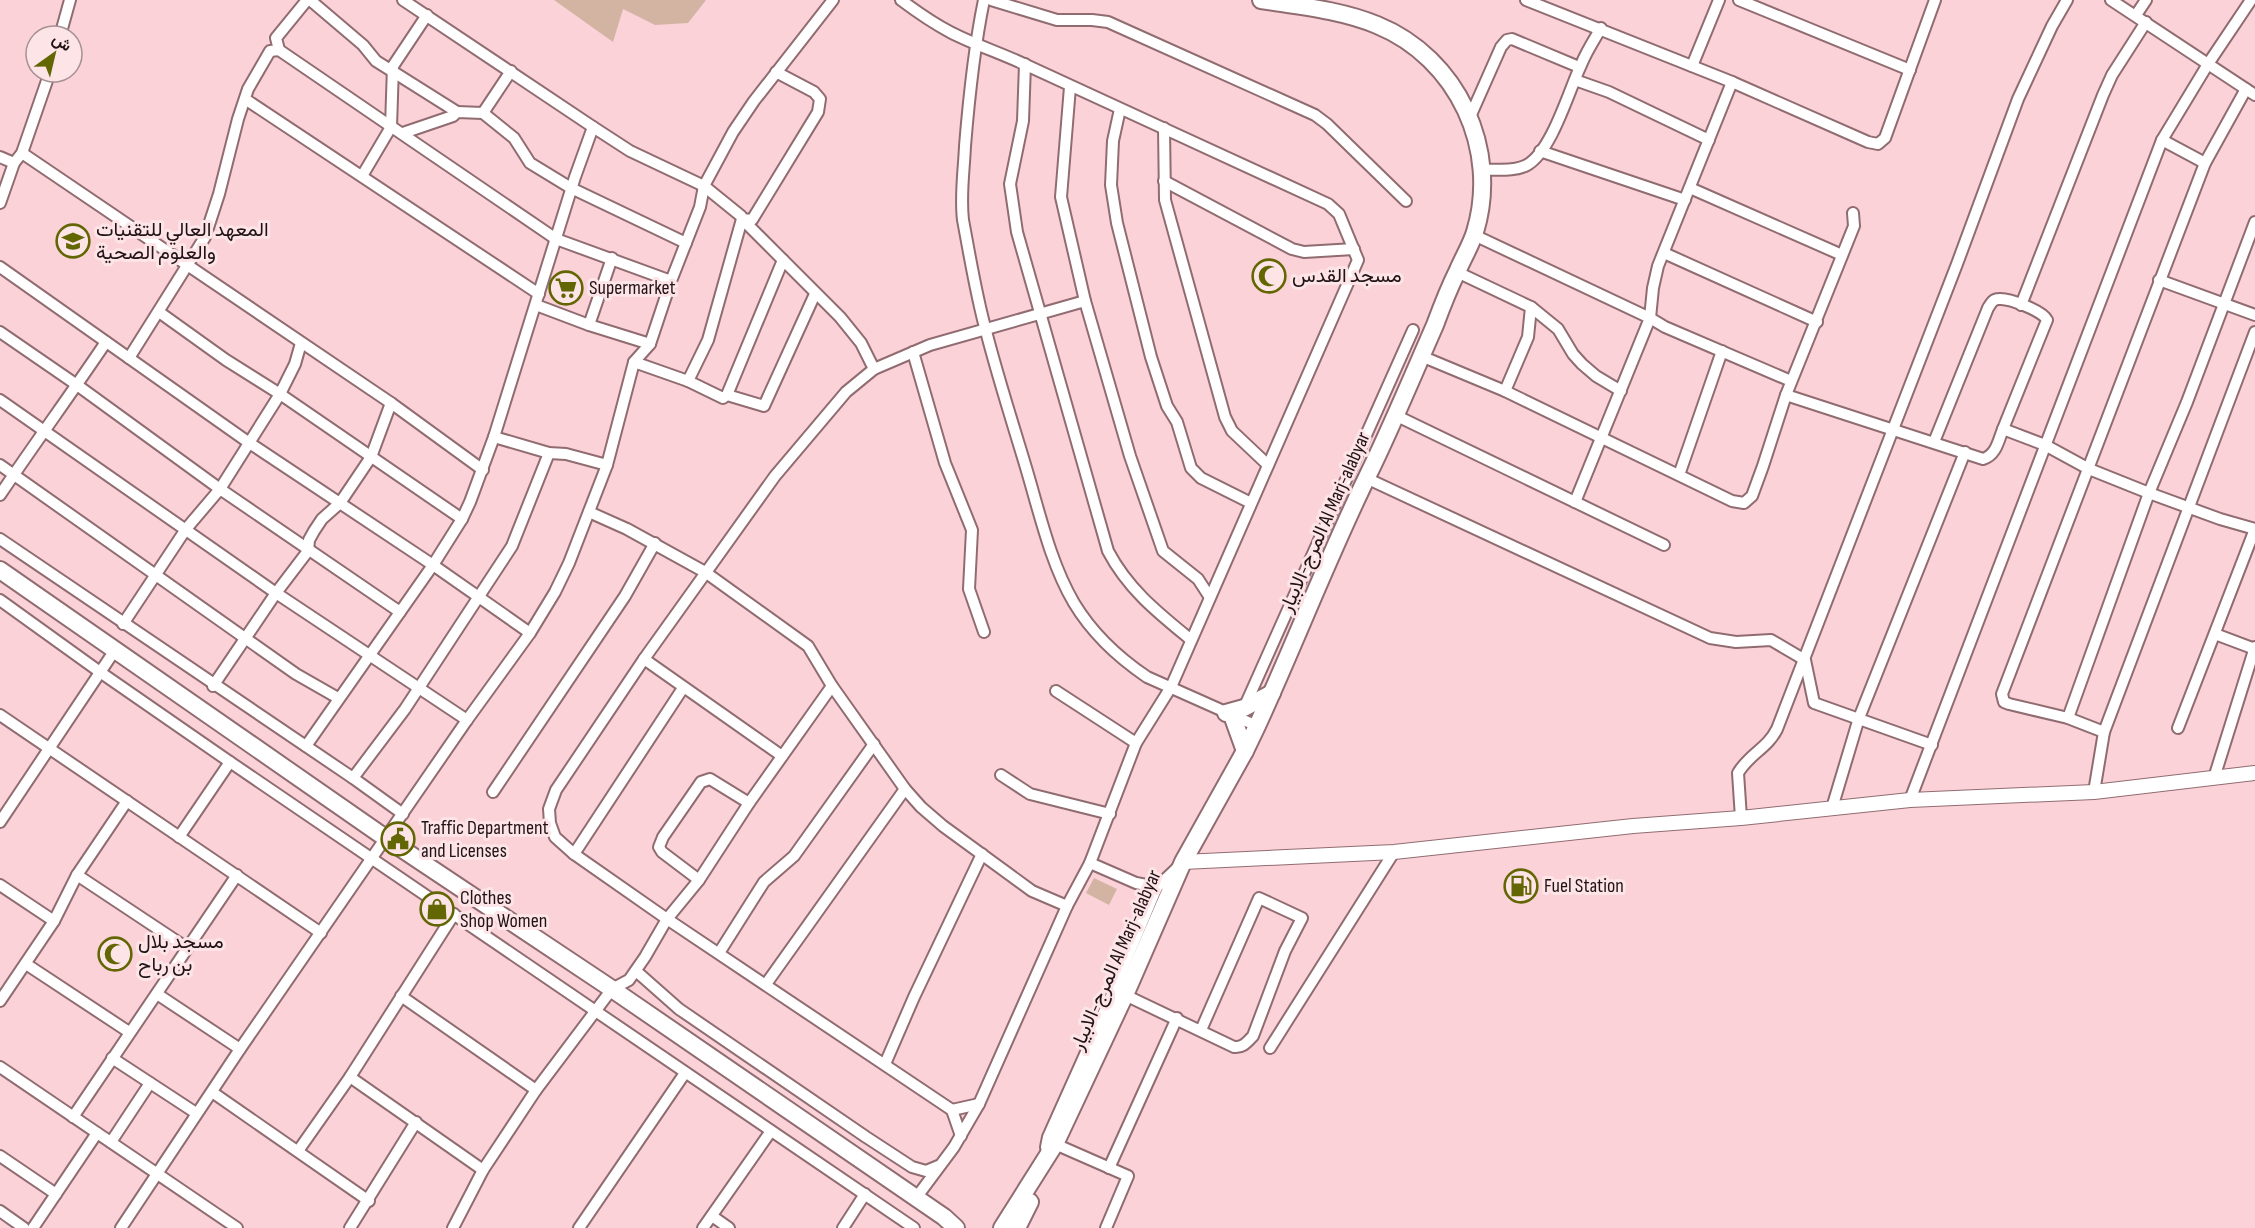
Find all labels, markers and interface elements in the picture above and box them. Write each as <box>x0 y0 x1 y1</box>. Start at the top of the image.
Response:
north arrow <box>24 24 84 84</box>
text: ش <box>48 30 75 56</box>
place label: المعهد العالي للتقنيات والعلوم الصحية <box>96 218 269 265</box>
school or university icon: المعهد العالي للتقنيات والعلوم الصحية <box>55 223 91 259</box>
mosque icon: مسجد القدس <box>1251 258 1287 294</box>
place label: مسجد القدس <box>1292 264 1402 288</box>
supermarket icon: Supermarket <box>548 270 584 306</box>
place label: Supermarket <box>589 276 676 300</box>
street label: المرج-الابيار Al Marj-alabyar <box>1274 428 1377 617</box>
place label: Traffic Department and Licenses <box>421 816 549 863</box>
public building icon: Traffic Department and Licenses <box>380 821 416 857</box>
street label: المرج-الابيار Al Marj-alabyar <box>1065 866 1168 1055</box>
fuel station icon: Fuel Station <box>1503 868 1539 904</box>
place label: Fuel Station <box>1544 874 1624 898</box>
place label: Clothes Shop Women <box>460 886 547 933</box>
shop icon: Clothes Shop Women <box>419 891 455 927</box>
place label: مسجد بلال بن رباح <box>138 930 224 978</box>
mosque icon: مسجد بلال بن رباح <box>97 936 133 972</box>

